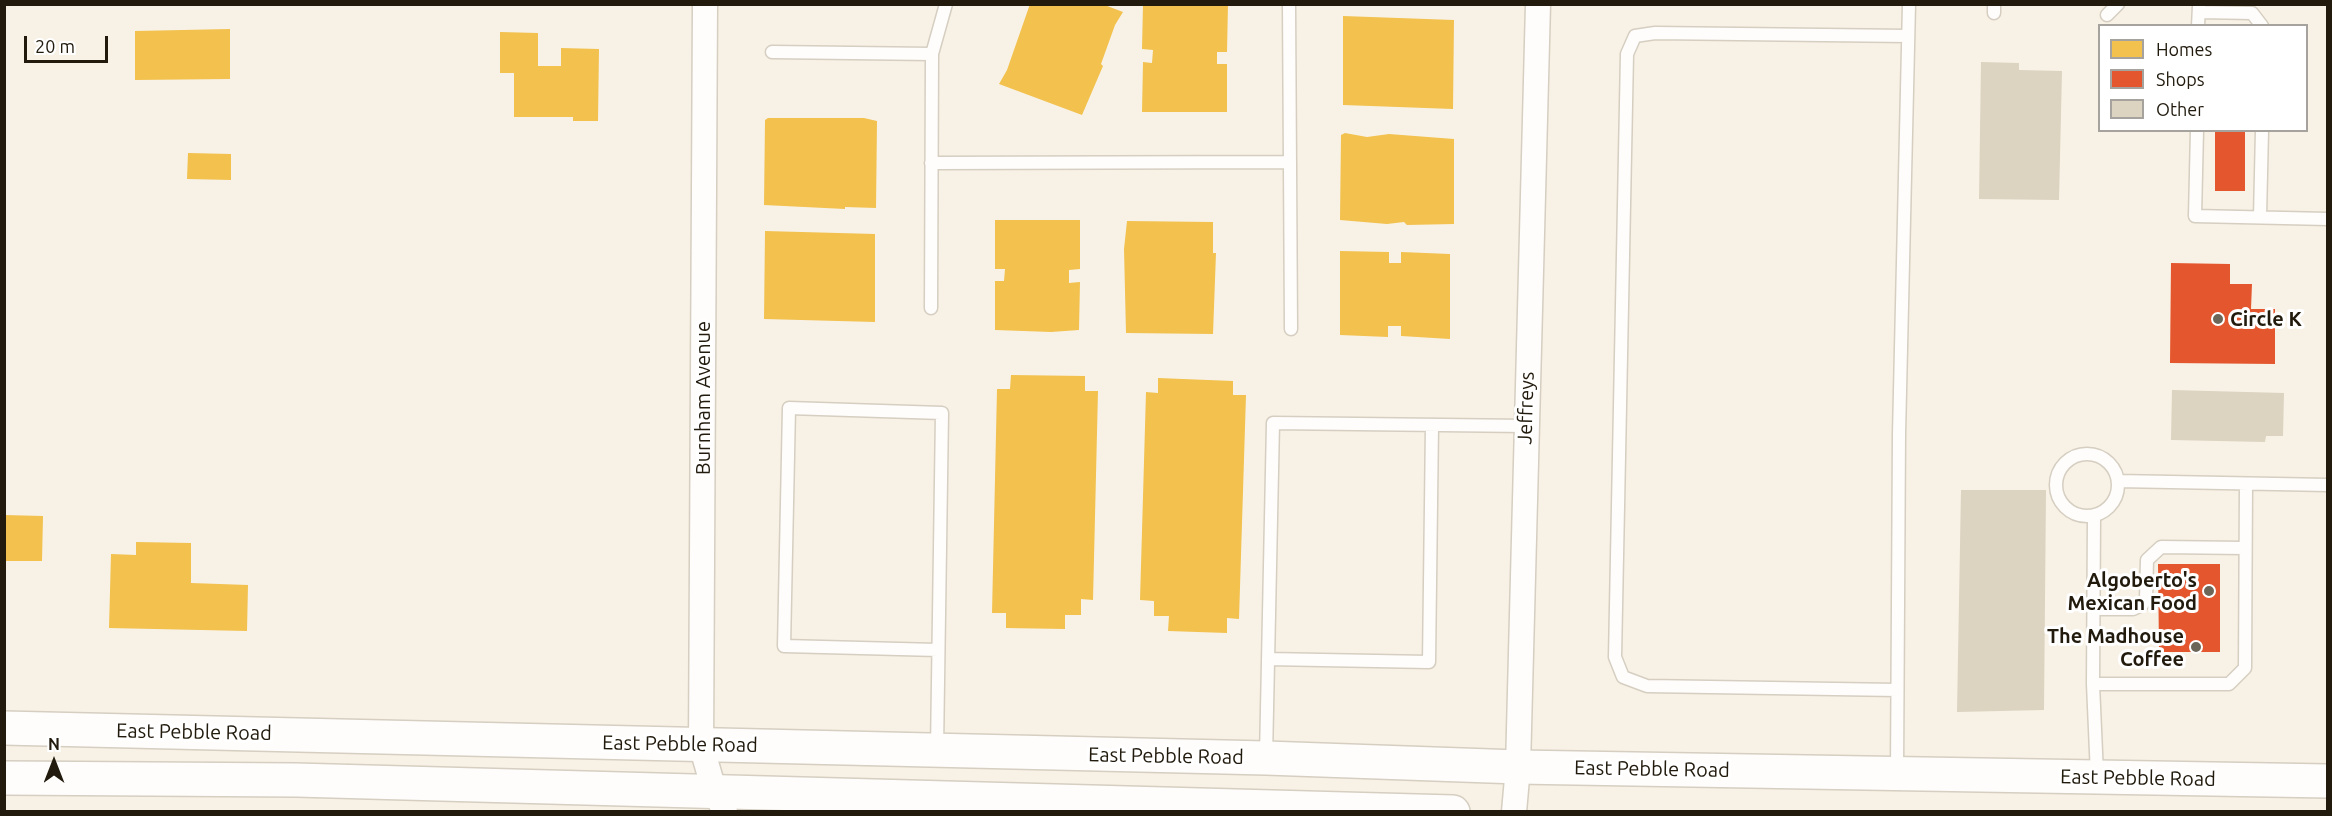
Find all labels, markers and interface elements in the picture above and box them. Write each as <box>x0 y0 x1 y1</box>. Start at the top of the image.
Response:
scale bar <box>27 24 111 62</box>
legend <box>2098 24 2308 132</box>
text: 20 m <box>35 36 75 56</box>
text: Homes <box>2156 39 2212 59</box>
text: Shops <box>2156 69 2205 89</box>
text: Other <box>2156 99 2204 119</box>
place label: Circle K <box>2230 307 2302 331</box>
marker: Circle K <box>2211 312 2225 326</box>
street label: Burnham Avenue <box>691 321 715 475</box>
street label: Jeffreys <box>1513 371 1539 445</box>
place label: Algoberto's Mexican Food <box>2067 568 2197 615</box>
marker: Algoberto's Mexican Food <box>2202 584 2216 598</box>
place label: The Madhouse Coffee <box>2047 624 2184 671</box>
marker: The Madhouse Coffee <box>2189 640 2203 654</box>
street label: East Pebble Road <box>116 719 272 745</box>
street label: East Pebble Road <box>602 731 758 757</box>
north arrow <box>24 732 84 792</box>
text: N <box>48 735 60 753</box>
street label: East Pebble Road <box>1088 743 1244 769</box>
street label: East Pebble Road <box>1574 756 1730 782</box>
street label: East Pebble Road <box>2060 765 2216 791</box>

